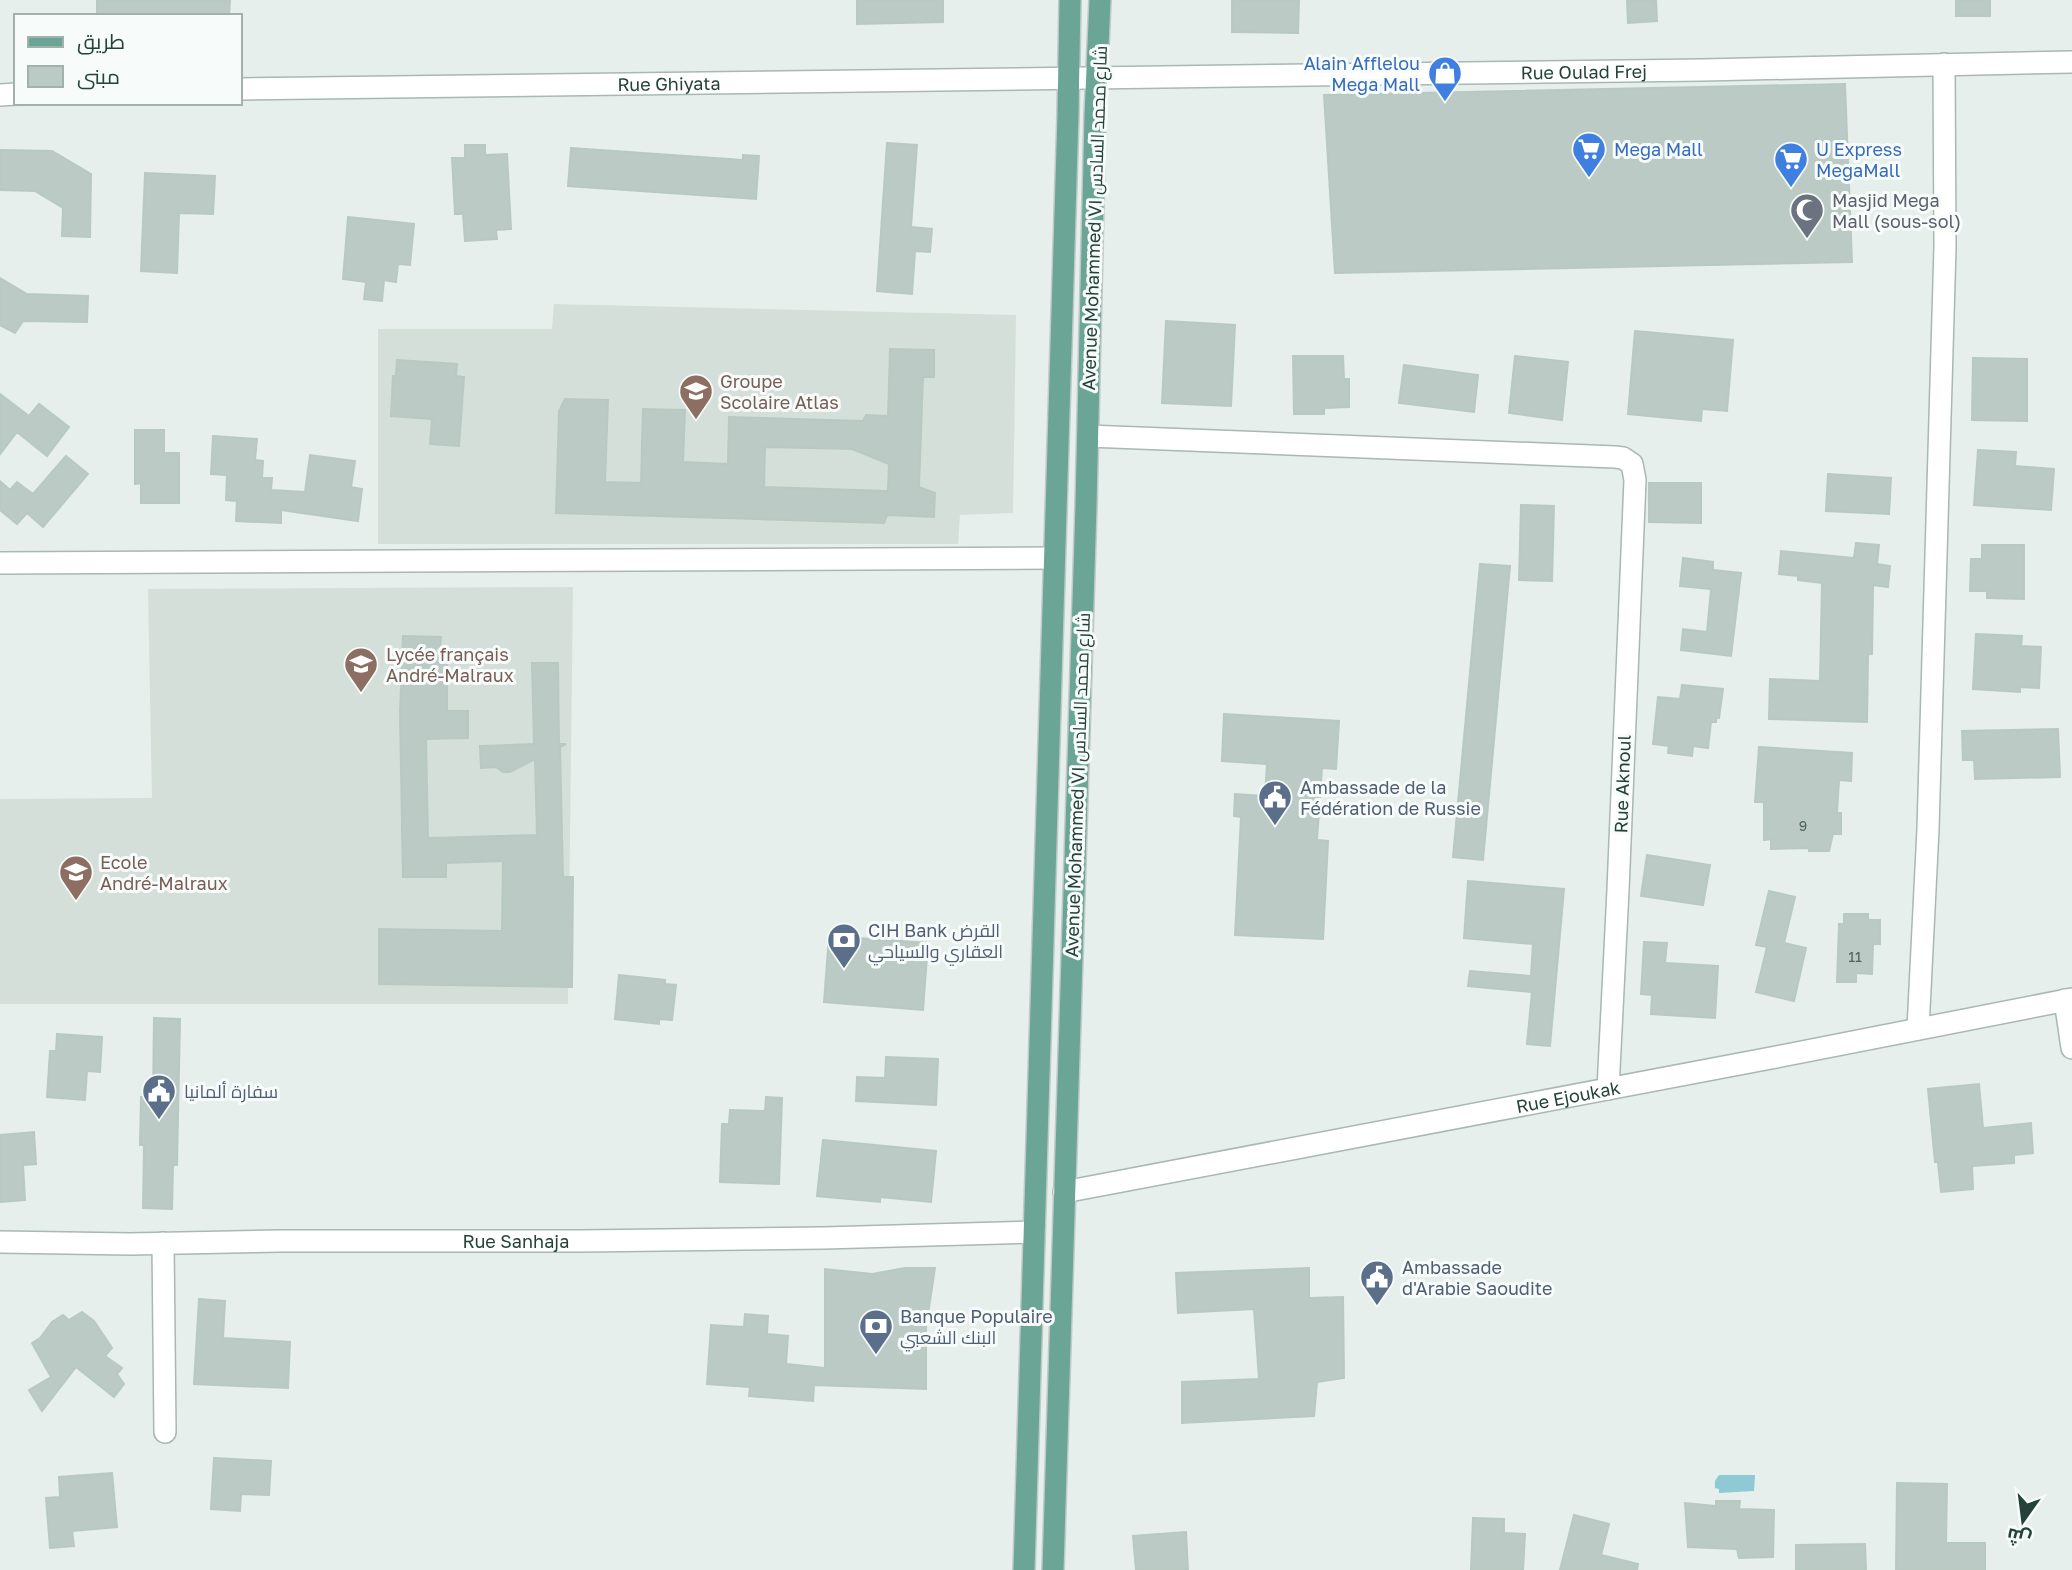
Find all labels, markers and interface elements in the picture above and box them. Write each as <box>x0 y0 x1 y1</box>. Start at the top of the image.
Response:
legend <box>14 14 242 105</box>
text: طريق <box>77 28 125 55</box>
street label: Avenue Mohammed VI شارع محمد السادس <box>1077 45 1113 391</box>
place label: Alain Afflelou Mega Mall <box>1304 52 1420 95</box>
shop icon: Alain Afflelou Mega Mall <box>1426 54 1464 103</box>
street label: Rue Oulad Frej <box>1521 60 1647 83</box>
text: مبنى <box>77 63 120 90</box>
street label: Rue Ghiyata <box>617 72 721 95</box>
supermarket icon: Mega Mall <box>1570 130 1608 179</box>
place label: Mega Mall <box>1614 138 1703 160</box>
place label: U Express MegaMall <box>1816 138 1902 181</box>
supermarket icon: U Express MegaMall <box>1772 140 1810 189</box>
place label: Masjid Mega Mall (sous-sol) <box>1832 189 1961 232</box>
mosque icon: Masjid Mega Mall (sous-sol) <box>1788 191 1826 240</box>
place label: Groupe Scolaire Atlas <box>720 370 839 413</box>
school or university icon: Groupe Scolaire Atlas <box>677 372 715 421</box>
street label: Avenue Mohammed VI شارع محمد السادس <box>1060 612 1096 958</box>
place label: Lycée français André-Malraux <box>386 643 514 686</box>
school or university icon: Lycée français André-Malraux <box>342 645 380 694</box>
street label: Rue Aknoul <box>1609 734 1635 834</box>
place label: Ambassade de la Fédération de Russie <box>1300 776 1481 819</box>
public building icon: Ambassade de la Fédération de Russie <box>1256 778 1294 827</box>
house number: 9 <box>1799 817 1807 834</box>
place label: Ecole André-Malraux <box>100 851 228 894</box>
school or university icon: Ecole André-Malraux <box>57 853 95 902</box>
place label: CIH Bank القرض العقاري والسياحي <box>868 919 1003 966</box>
bank icon: CIH Bank القرض العقاري والسياحي <box>825 921 863 970</box>
house number: 11 <box>1848 948 1862 965</box>
public building icon: سفارة ألمانيا <box>140 1072 178 1121</box>
street label: Rue Ejoukak <box>1514 1076 1622 1117</box>
place label: سفارة ألمانيا <box>184 1080 278 1103</box>
street label: Rue Sanhaja <box>463 1230 569 1252</box>
place label: Ambassade d'Arabie Saoudite <box>1402 1256 1552 1299</box>
public building icon: Ambassade d'Arabie Saoudite <box>1358 1258 1396 1307</box>
place label: Banque Populaire البنك الشعبي <box>900 1305 1053 1352</box>
bank icon: Banque Populaire البنك الشعبي <box>857 1307 895 1356</box>
north arrow <box>1988 1486 2058 1556</box>
text: ش <box>2004 1523 2034 1552</box>

